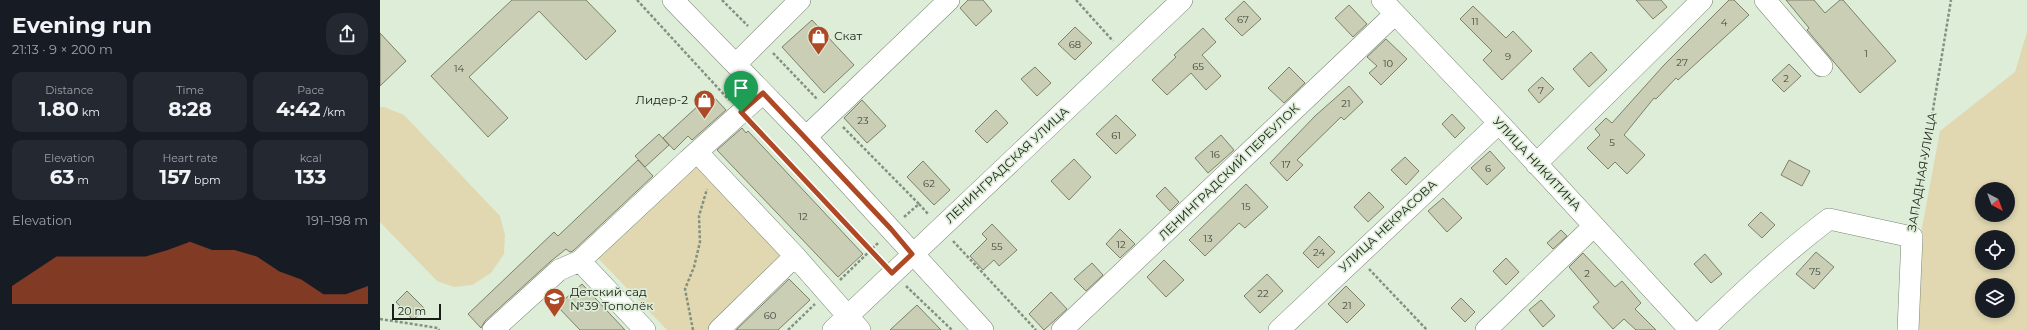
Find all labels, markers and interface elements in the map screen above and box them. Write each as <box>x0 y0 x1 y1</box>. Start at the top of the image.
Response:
text: Evening run <box>12 12 152 39</box>
button: share <box>326 13 368 55</box>
house number: 67 <box>1237 13 1249 26</box>
house number: 11 <box>1471 15 1479 28</box>
house number: 4 <box>1721 16 1728 29</box>
shop icon: Скат <box>805 23 831 56</box>
place label: Скат <box>834 28 862 43</box>
house number: 68 <box>1069 38 1081 51</box>
text: 21:13 · 9 × 200 m <box>12 41 113 57</box>
house number: 1 <box>1864 47 1868 60</box>
house number: 9 <box>1505 50 1511 63</box>
house number: 27 <box>1676 56 1688 69</box>
house number: 10 <box>1383 57 1393 70</box>
house number: 65 <box>1192 60 1204 73</box>
house number: 14 <box>454 62 464 75</box>
pin <box>724 71 758 112</box>
house number: 2 <box>1783 72 1789 85</box>
icon: arrive <box>730 77 752 99</box>
text: Distance <box>45 83 93 97</box>
text: Time <box>176 83 204 97</box>
text: Pace <box>297 83 324 97</box>
house number: 7 <box>1538 84 1544 97</box>
shop icon: Лидер-2 <box>691 87 717 120</box>
place label: Лидер-2 <box>635 92 688 107</box>
text: 1.80 <box>39 97 79 121</box>
text: 8:28 <box>168 97 212 121</box>
text: 4:42 <box>276 97 321 121</box>
house number: 21 <box>1341 97 1351 110</box>
street label: ЛЕНИНГРАДСКИЙ ПЕРЕУЛОК <box>1155 100 1303 243</box>
street label: ЛЕНИНГРАДСКАЯ УЛИЦА <box>942 103 1072 226</box>
text: km <box>79 105 100 119</box>
text: /km <box>321 105 345 119</box>
street label: ЗАПАДНАЯ УЛИЦА <box>1904 111 1939 233</box>
house number: 23 <box>857 114 869 127</box>
street label: УЛИЦА НИКИТИНА <box>1490 114 1585 214</box>
house number: 61 <box>1111 129 1121 142</box>
house number: 5 <box>1609 136 1615 149</box>
house number: 16 <box>1210 148 1220 161</box>
text: Elevation <box>44 151 95 165</box>
text: Heart rate <box>162 151 218 165</box>
text: kcal <box>300 151 322 165</box>
house number: 17 <box>1281 158 1291 171</box>
house number: 6 <box>1485 162 1491 175</box>
text: 63 <box>50 165 74 189</box>
text: 157 <box>159 165 191 189</box>
text: 133 <box>295 165 326 189</box>
text: m <box>74 173 89 187</box>
text: bpm <box>191 173 221 187</box>
street label: УЛИЦА НЕКРАСОВА <box>1336 176 1440 275</box>
house number: 62 <box>923 177 935 190</box>
north arrow <box>1975 182 2015 222</box>
map controls <box>1975 182 2015 318</box>
house number: 15 <box>1241 200 1251 213</box>
house number: 12 <box>798 210 808 223</box>
text: Elevation <box>12 212 72 228</box>
text: 191–198 m <box>306 212 368 228</box>
button: locate <box>1975 230 2015 270</box>
house number: 13 <box>1203 232 1213 245</box>
house number: 12 <box>1116 238 1126 251</box>
house number: 55 <box>991 240 1003 253</box>
house number: 24 <box>1313 246 1325 259</box>
house number: 75 <box>1809 265 1821 278</box>
house number: 2 <box>1584 267 1590 280</box>
button: layers <box>1975 278 2015 318</box>
place label: Детский сад №39 Тополёк <box>570 284 653 313</box>
school or university icon: Детский сад №39 Тополёк <box>541 286 567 319</box>
house number: 22 <box>1257 287 1269 300</box>
house number: 21 <box>1342 299 1352 312</box>
scale bar <box>392 302 441 321</box>
text: 20 m <box>398 304 426 318</box>
house number: 60 <box>764 309 777 322</box>

